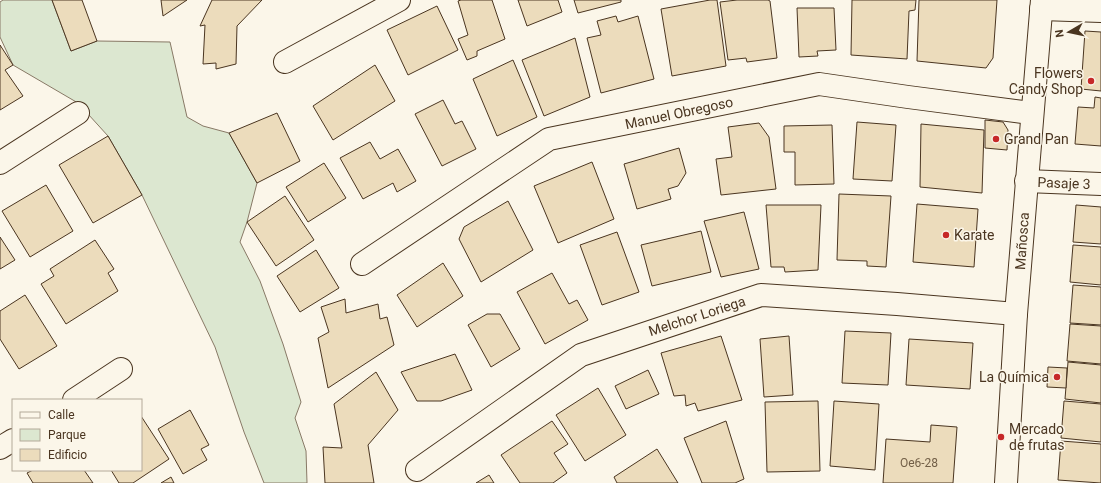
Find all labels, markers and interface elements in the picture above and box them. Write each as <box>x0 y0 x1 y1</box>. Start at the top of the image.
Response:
north arrow <box>1049 12 1089 52</box>
text: N <box>1053 28 1067 38</box>
place label: Flowers Candy Shop <box>1009 65 1083 97</box>
marker: Flowers Candy Shop <box>1086 76 1096 86</box>
street label: Manuel Obregoso <box>623 94 735 132</box>
place label: Grand Pan <box>1004 131 1069 147</box>
marker: Grand Pan <box>991 134 1001 144</box>
street label: Pasaje 3 <box>1037 174 1091 192</box>
street label: Mañosca <box>1012 212 1032 270</box>
place label: Karate <box>954 227 995 243</box>
marker: Karate <box>941 230 951 240</box>
street label: Melchor Loriega <box>647 293 747 339</box>
place label: La Química <box>979 369 1049 385</box>
marker: La Química <box>1052 372 1062 382</box>
legend <box>12 399 142 471</box>
text: Calle <box>48 408 75 422</box>
place label: Mercado de frutas <box>1009 421 1065 453</box>
text: Parque <box>48 428 86 442</box>
marker: Mercado de frutas <box>996 432 1006 442</box>
text: Edificio <box>48 448 87 462</box>
house number: Oe6-28 <box>900 456 938 470</box>

